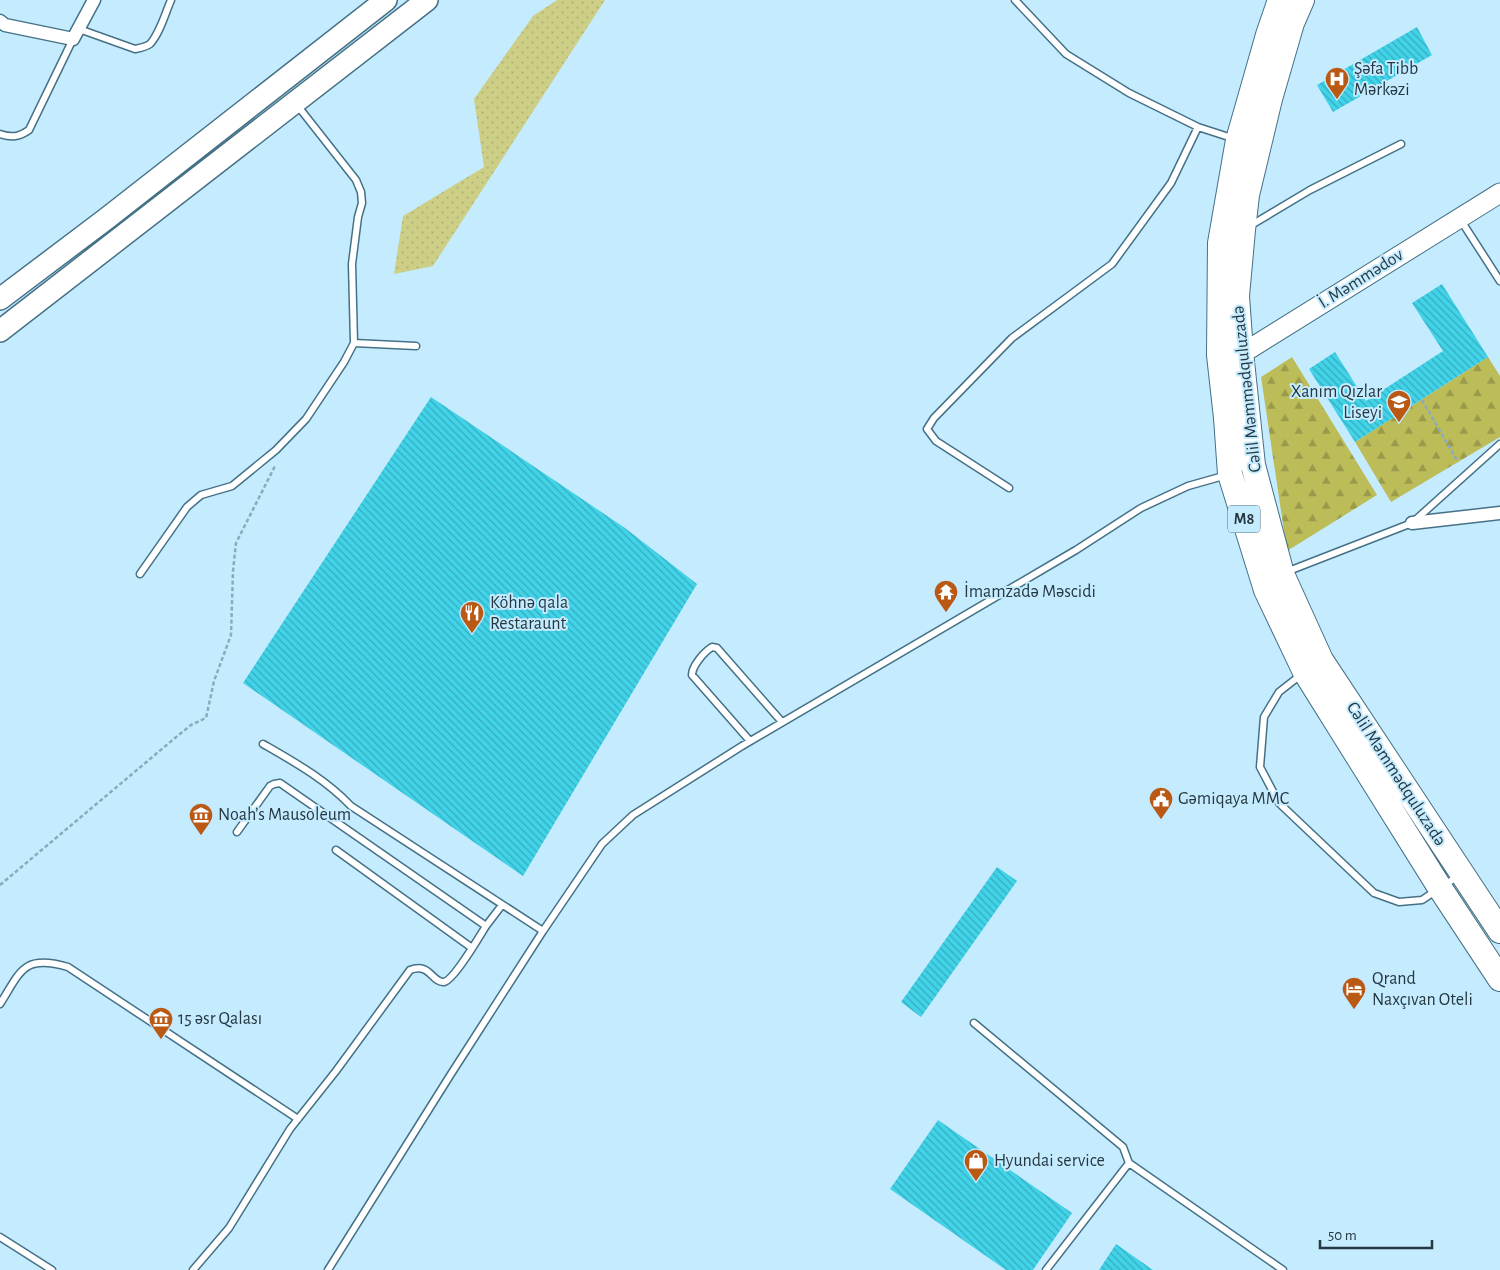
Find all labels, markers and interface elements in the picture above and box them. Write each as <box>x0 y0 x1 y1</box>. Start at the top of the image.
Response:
place label: Şəfa Tibb Mərkəzi <box>1354 60 1418 99</box>
hospital icon: Şəfa Tibb Mərkəzi <box>1324 66 1350 100</box>
street label: İ. Məmmədov <box>1314 244 1407 312</box>
street label: Cəlil Məmmədquluzadə <box>1229 305 1265 473</box>
place label: Xanım Qızlar Liseyi <box>1291 383 1382 422</box>
school or university icon: Xanım Qızlar Liseyi <box>1386 389 1412 423</box>
road number: M8 <box>1228 506 1260 532</box>
temple icon: İmamzadə Məscidi <box>933 579 959 613</box>
place label: İmamzadə Məscidi <box>964 581 1096 601</box>
place label: Köhnə qala Restaraunt <box>490 594 568 633</box>
restaurant icon: Köhnə qala Restaraunt <box>459 600 485 634</box>
street label: Cəlil Məmmədquluzadə <box>1343 699 1449 849</box>
public building icon: Gəmiqaya MMC <box>1148 786 1174 820</box>
place label: Gəmiqaya MMC <box>1178 790 1289 808</box>
museum icon: Noah’s Mausoleum <box>188 802 214 836</box>
place label: Noah’s Mausoleum <box>218 806 351 824</box>
place label: Qrand Naxçıvan Oteli <box>1372 970 1473 1009</box>
hotel icon: Qrand Naxçıvan Oteli <box>1341 976 1367 1010</box>
museum icon: 15 əsr Qalası <box>148 1006 174 1040</box>
place label: 15 əsr Qalası <box>178 1010 262 1028</box>
shop icon: Hyundai service <box>963 1148 989 1182</box>
place label: Hyundai service <box>994 1152 1105 1170</box>
scale bar <box>1320 1218 1432 1250</box>
text: 50 m <box>1328 1228 1357 1243</box>

